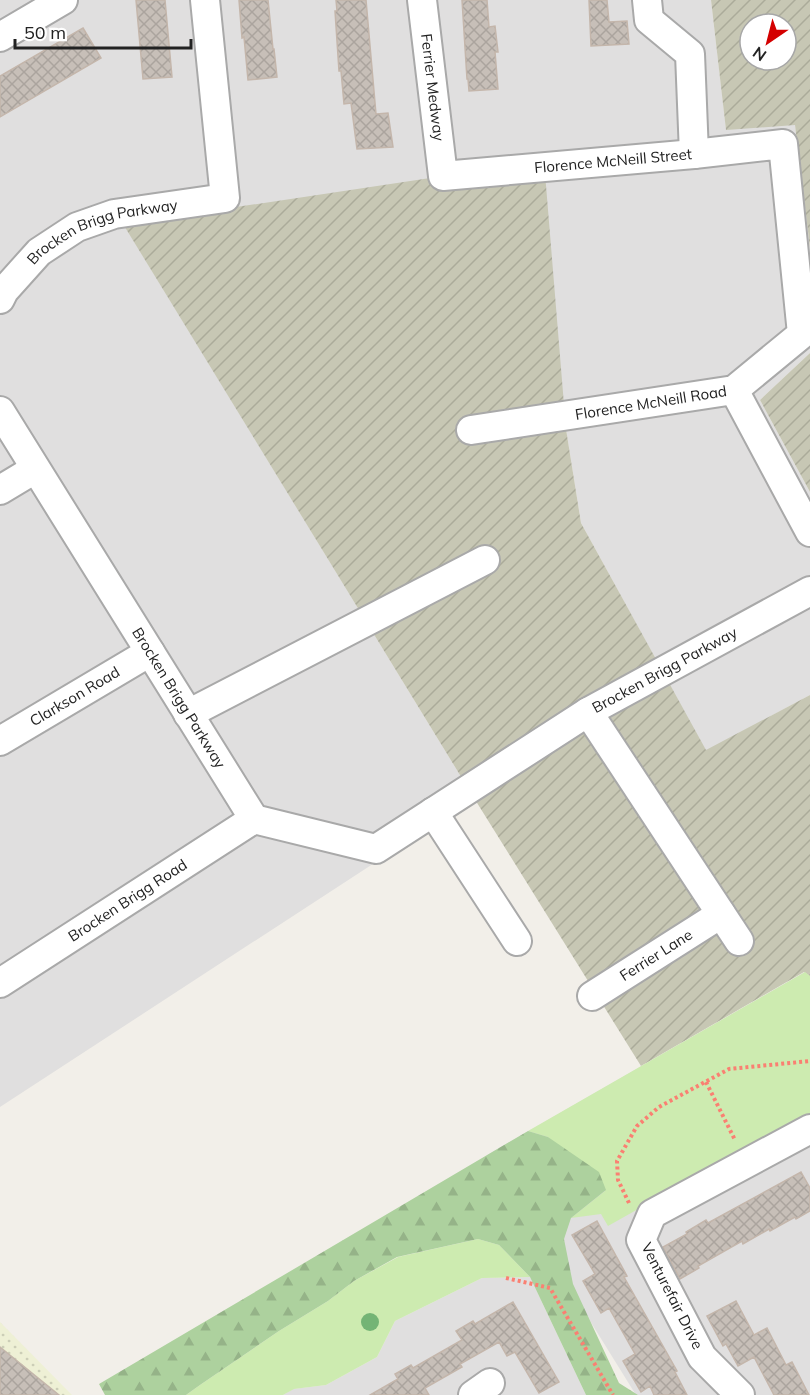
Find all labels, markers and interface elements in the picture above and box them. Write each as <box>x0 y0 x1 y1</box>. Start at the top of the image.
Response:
scale bar <box>15 12 190 50</box>
north arrow <box>738 12 798 72</box>
text: 50 m <box>24 21 66 44</box>
street label: Ferrier Medway <box>417 32 449 142</box>
text: N <box>749 43 770 66</box>
street label: Florence McNeill Street <box>533 144 693 177</box>
street label: Brocken Brigg Parkway <box>23 195 179 268</box>
street label: Florence McNeill Road <box>574 381 728 424</box>
street label: Brocken Brigg Parkway <box>589 623 740 717</box>
street label: Brocken Brigg Parkway <box>128 624 230 772</box>
street label: Clarkson Road <box>26 662 123 730</box>
street label: Brocken Brigg Road <box>64 855 191 946</box>
street label: Ferrier Lane <box>616 925 696 985</box>
street label: Venturefair Drive <box>637 1239 707 1352</box>

